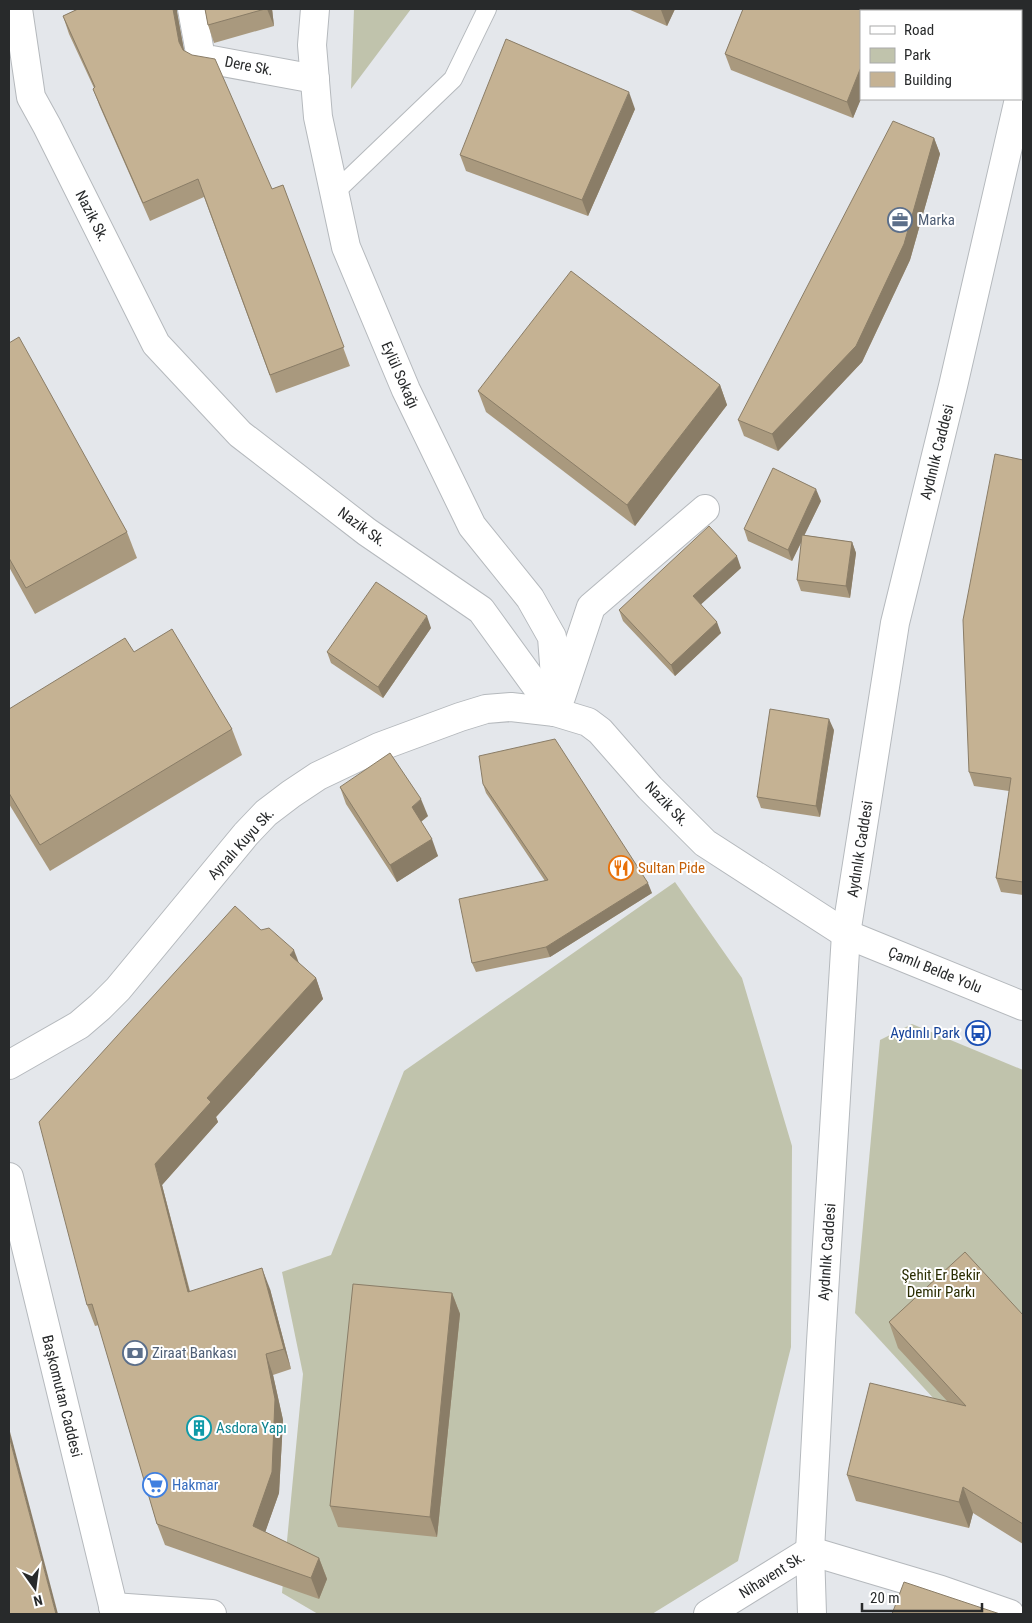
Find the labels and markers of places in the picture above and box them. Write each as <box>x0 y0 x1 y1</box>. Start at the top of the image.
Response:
office icon: Marka <box>887 207 913 233</box>
place label: Marka <box>918 211 955 229</box>
restaurant icon: Sultan Pide <box>608 855 634 881</box>
place label: Sultan Pide <box>638 859 705 877</box>
bus stop icon: Aydınlı Park <box>965 1020 991 1046</box>
place label: Aydınlı Park <box>890 1024 960 1042</box>
bank icon: Ziraat Bankası <box>122 1340 148 1366</box>
place label: Ziraat Bankası <box>152 1344 237 1362</box>
building icon: Asdora Yapı <box>186 1415 212 1441</box>
place label: Asdora Yapı <box>216 1419 287 1437</box>
supermarket icon: Hakmar <box>142 1472 168 1498</box>
place label: Hakmar <box>172 1476 219 1494</box>

